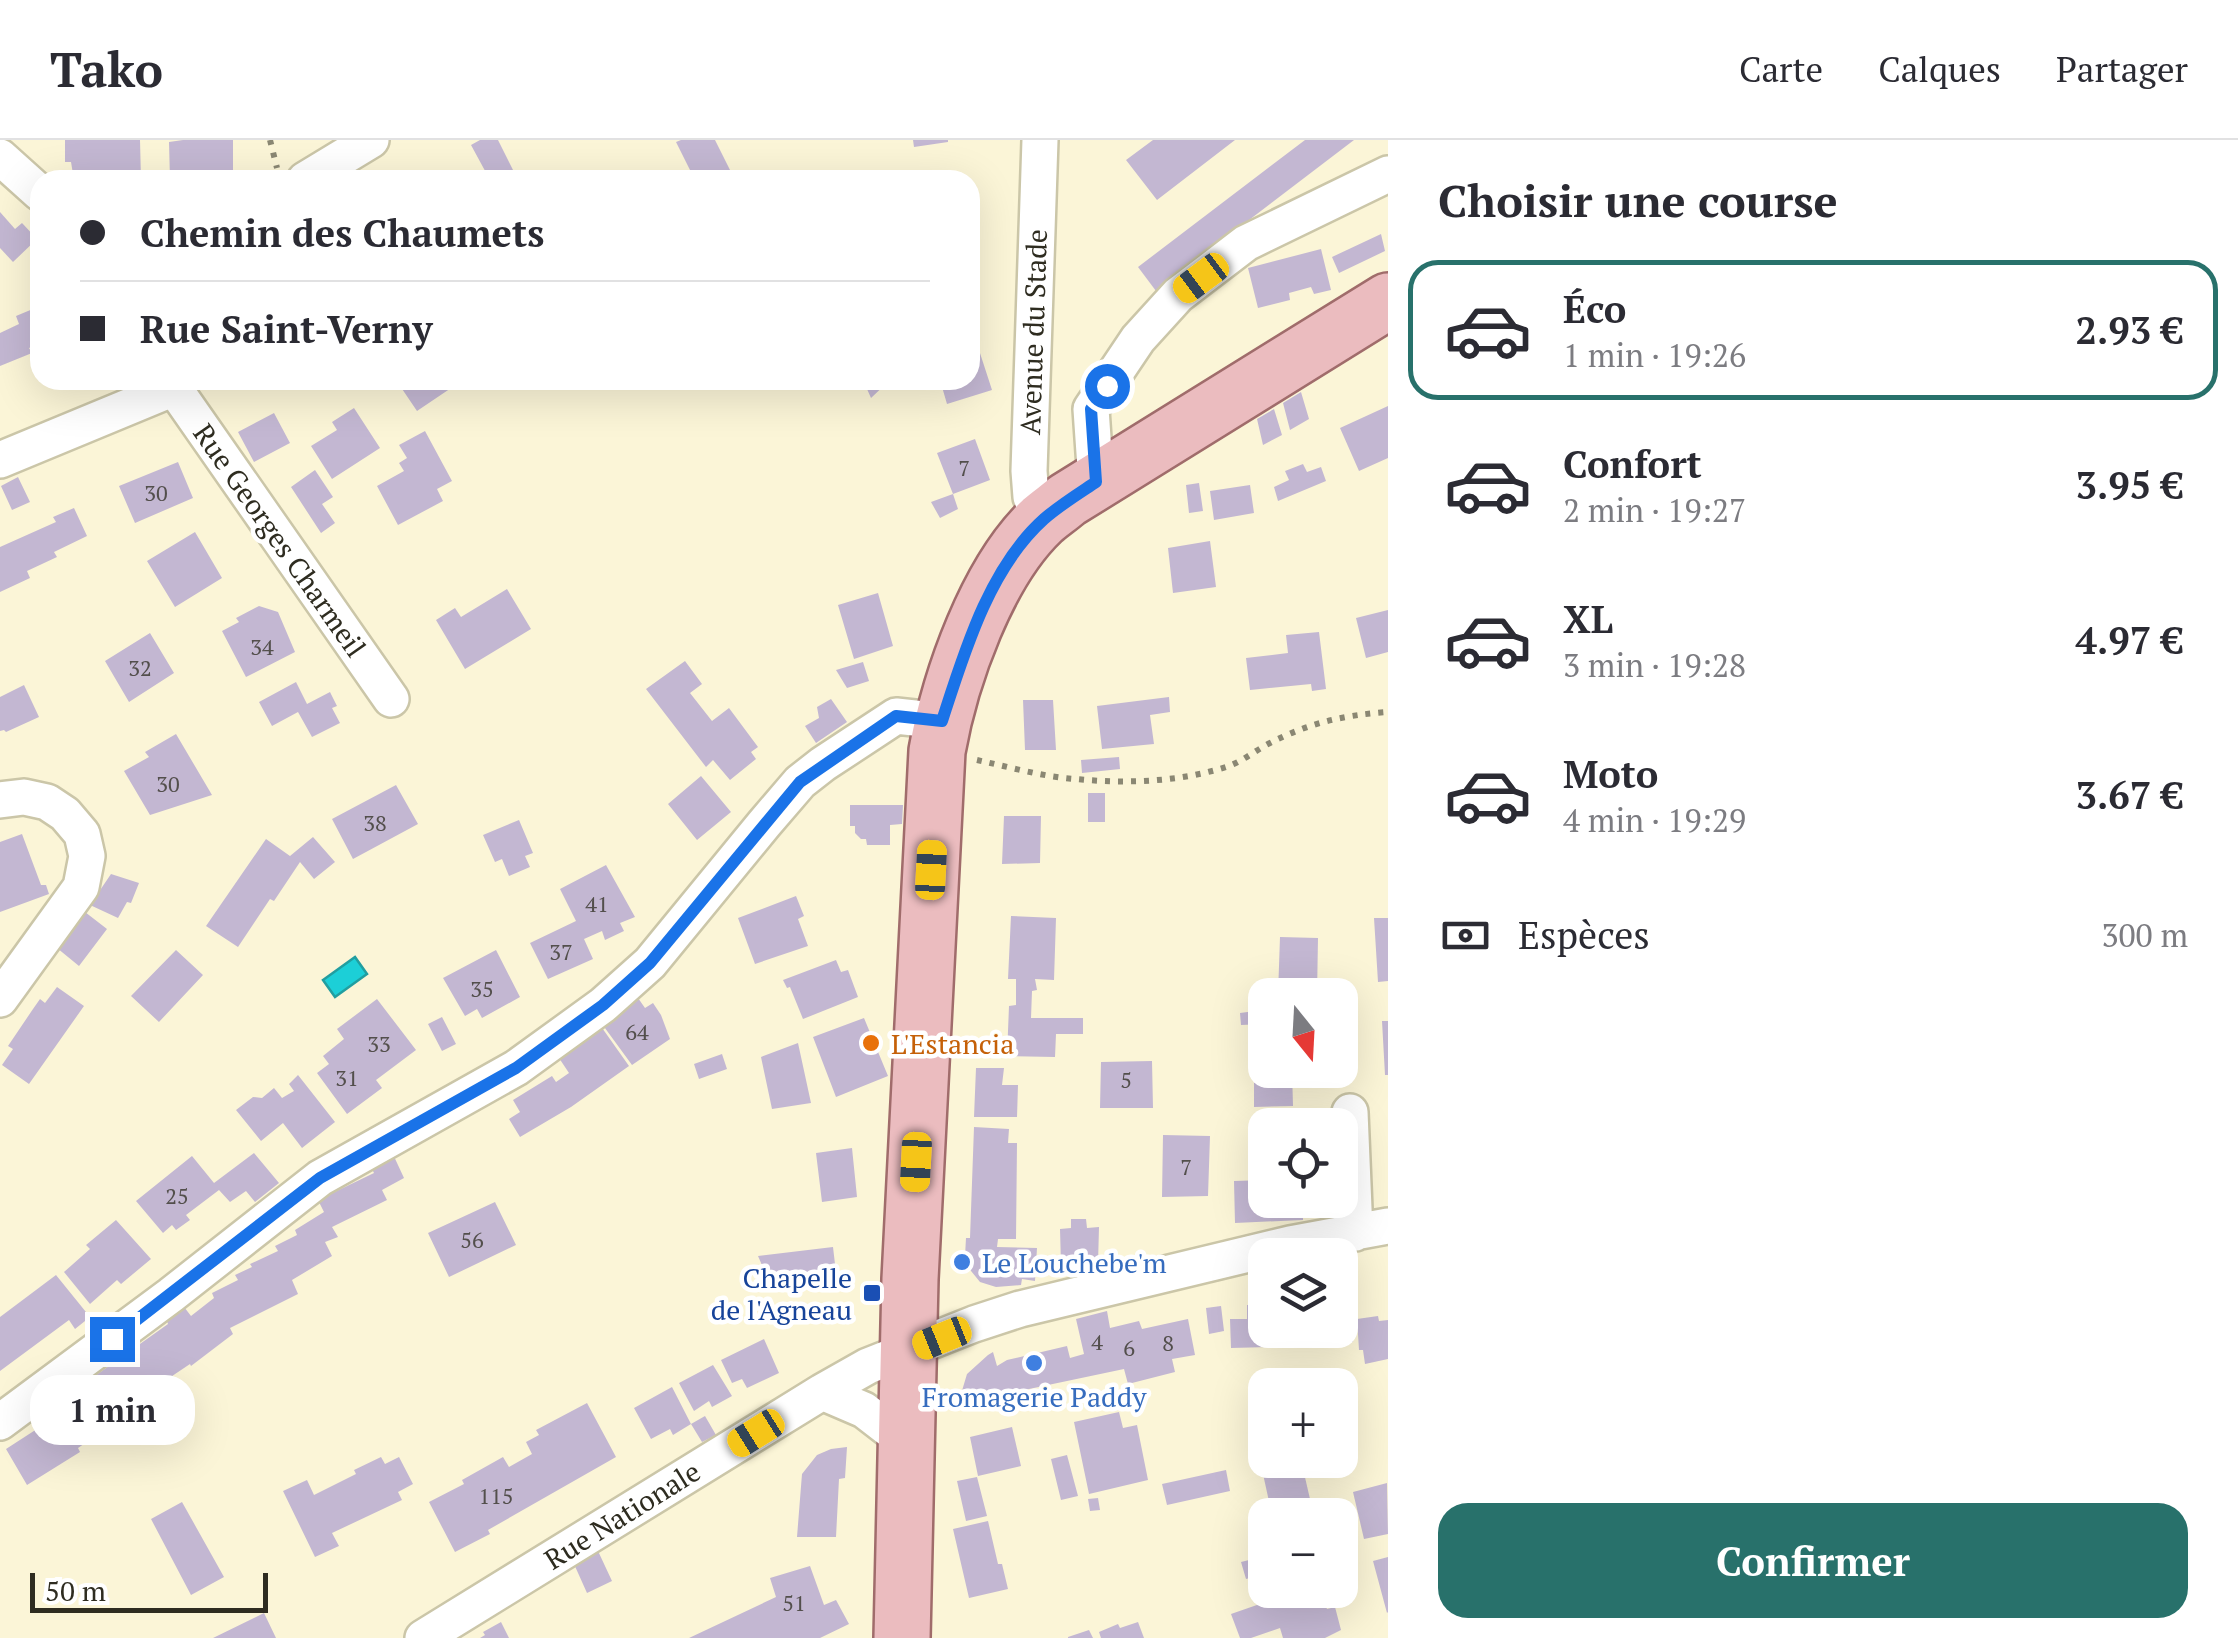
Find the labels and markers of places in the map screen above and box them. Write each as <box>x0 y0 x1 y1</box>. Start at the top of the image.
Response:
place label: L'Estancia <box>891 1025 1014 1062</box>
marker: L'Estancia <box>860 1032 882 1054</box>
place label: Le Louchebe'm <box>982 1244 1167 1281</box>
marker: Le Louchebe'm <box>951 1251 973 1273</box>
place label: Chapelle de l'Agneau <box>711 1259 852 1328</box>
marker: Chapelle de l'Agneau <box>861 1282 883 1304</box>
marker: Fromagerie Paddy <box>1023 1352 1045 1374</box>
place label: Fromagerie Paddy <box>922 1378 1147 1415</box>

